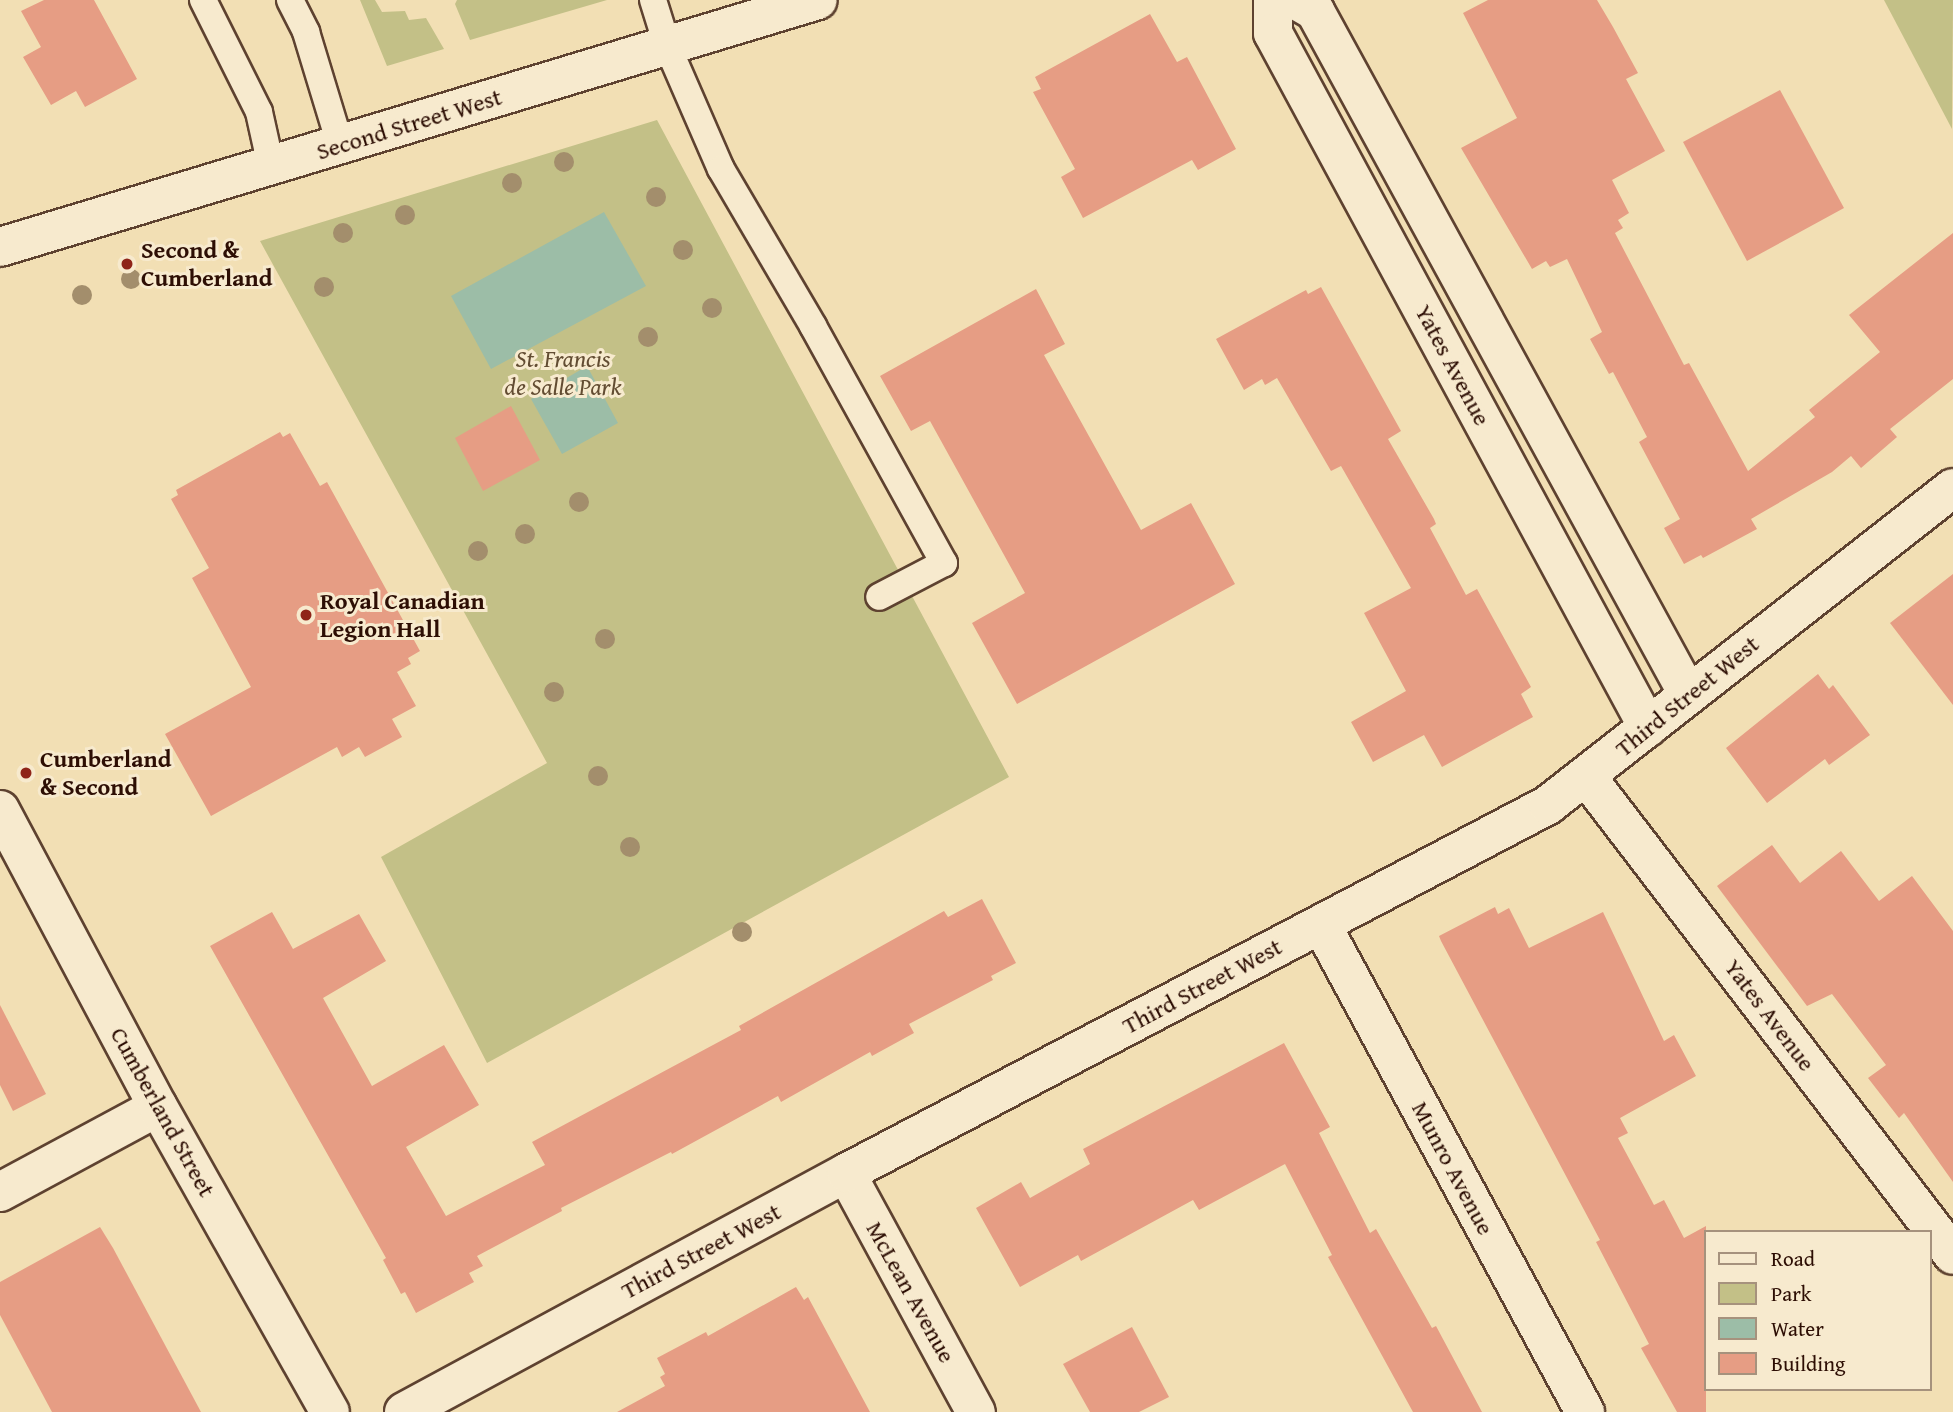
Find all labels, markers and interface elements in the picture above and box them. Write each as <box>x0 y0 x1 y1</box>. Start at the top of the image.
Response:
street label: Second Street West <box>313 82 505 166</box>
place label: Second & Cumberland <box>141 236 273 292</box>
marker: Second & Cumberland <box>119 256 135 272</box>
street label: Yates Avenue <box>1409 300 1497 430</box>
park label: St. Francis de Salle Park <box>505 345 621 401</box>
place label: Royal Canadian Legion Hall <box>320 587 485 643</box>
marker: Royal Canadian Legion Hall <box>298 607 314 623</box>
street label: Third Street West <box>1609 629 1765 763</box>
place label: Cumberland & Second <box>40 745 172 801</box>
marker: Cumberland & Second <box>18 765 34 781</box>
street label: Third Street West <box>1117 932 1287 1040</box>
street label: Yates Avenue <box>1719 953 1821 1077</box>
street label: Cumberland Street <box>104 1022 222 1202</box>
street label: Munro Avenue <box>1406 1096 1500 1240</box>
street label: Third Street West <box>616 1197 786 1305</box>
street label: McLean Avenue <box>860 1216 962 1368</box>
legend <box>1704 1230 1932 1391</box>
text: Road <box>1771 1243 1815 1274</box>
text: Park <box>1771 1278 1812 1309</box>
text: Water <box>1771 1313 1824 1344</box>
text: Building <box>1771 1348 1845 1379</box>

